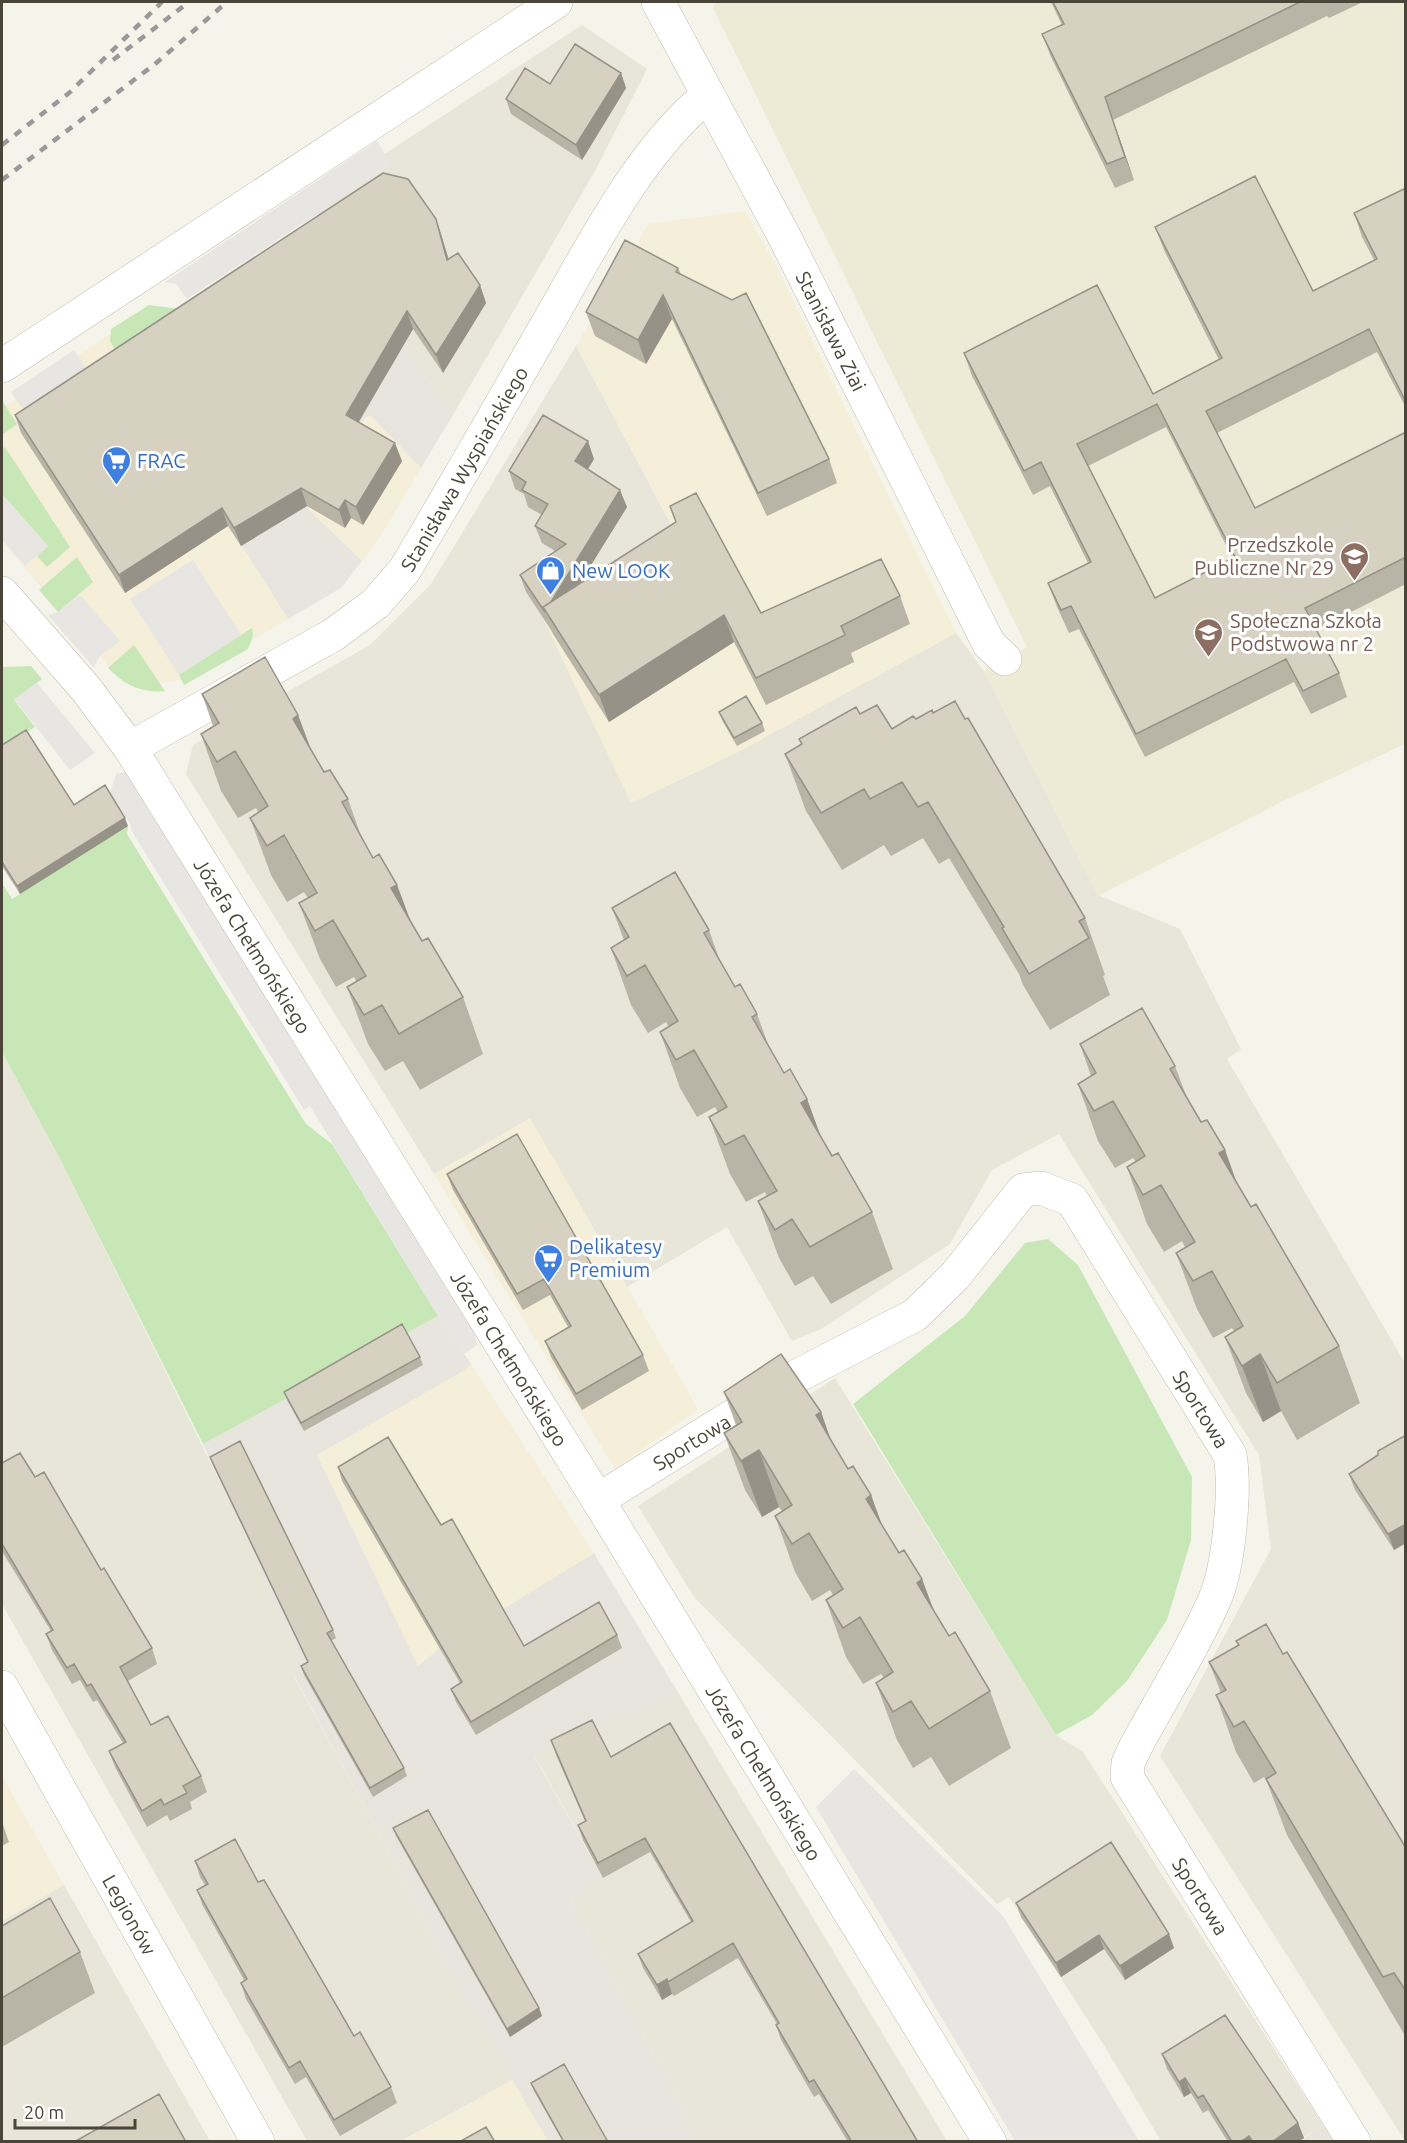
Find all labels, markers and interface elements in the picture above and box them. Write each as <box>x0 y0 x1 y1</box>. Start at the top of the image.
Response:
street label: Stanisława Ziai <box>792 267 871 395</box>
street label: Stanisława Wyspiańskiego <box>395 362 532 575</box>
supermarket icon: FRAC <box>100 444 132 486</box>
place label: FRAC <box>137 449 186 472</box>
place label: Przedszkole Publiczne Nr 29 <box>1194 533 1334 579</box>
school or university icon: Przedszkole Publiczne Nr 29 <box>1339 540 1371 582</box>
shop icon: New LOOK <box>535 554 567 596</box>
place label: New LOOK <box>572 559 670 582</box>
place label: Społeczna Szkoła Podstwowa nr 2 <box>1230 609 1382 655</box>
school or university icon: Społeczna Szkoła Podstwowa nr 2 <box>1193 616 1225 658</box>
street label: Józefa Chełmońskiego <box>190 854 316 1038</box>
place label: Delikatesy Premium <box>569 1235 662 1281</box>
supermarket icon: Delikatesy Premium <box>532 1242 564 1284</box>
street label: Józefa Chełmońskiego <box>447 1266 573 1450</box>
street label: Sportowa <box>1169 1366 1234 1452</box>
street label: Sportowa <box>648 1409 734 1475</box>
street label: Józefa Chełmońskiego <box>702 1680 827 1865</box>
street label: Sportowa <box>1168 1853 1234 1939</box>
street label: Legionów <box>98 1871 162 1959</box>
scale bar <box>15 2092 135 2130</box>
text: 20 m <box>24 2102 64 2122</box>

